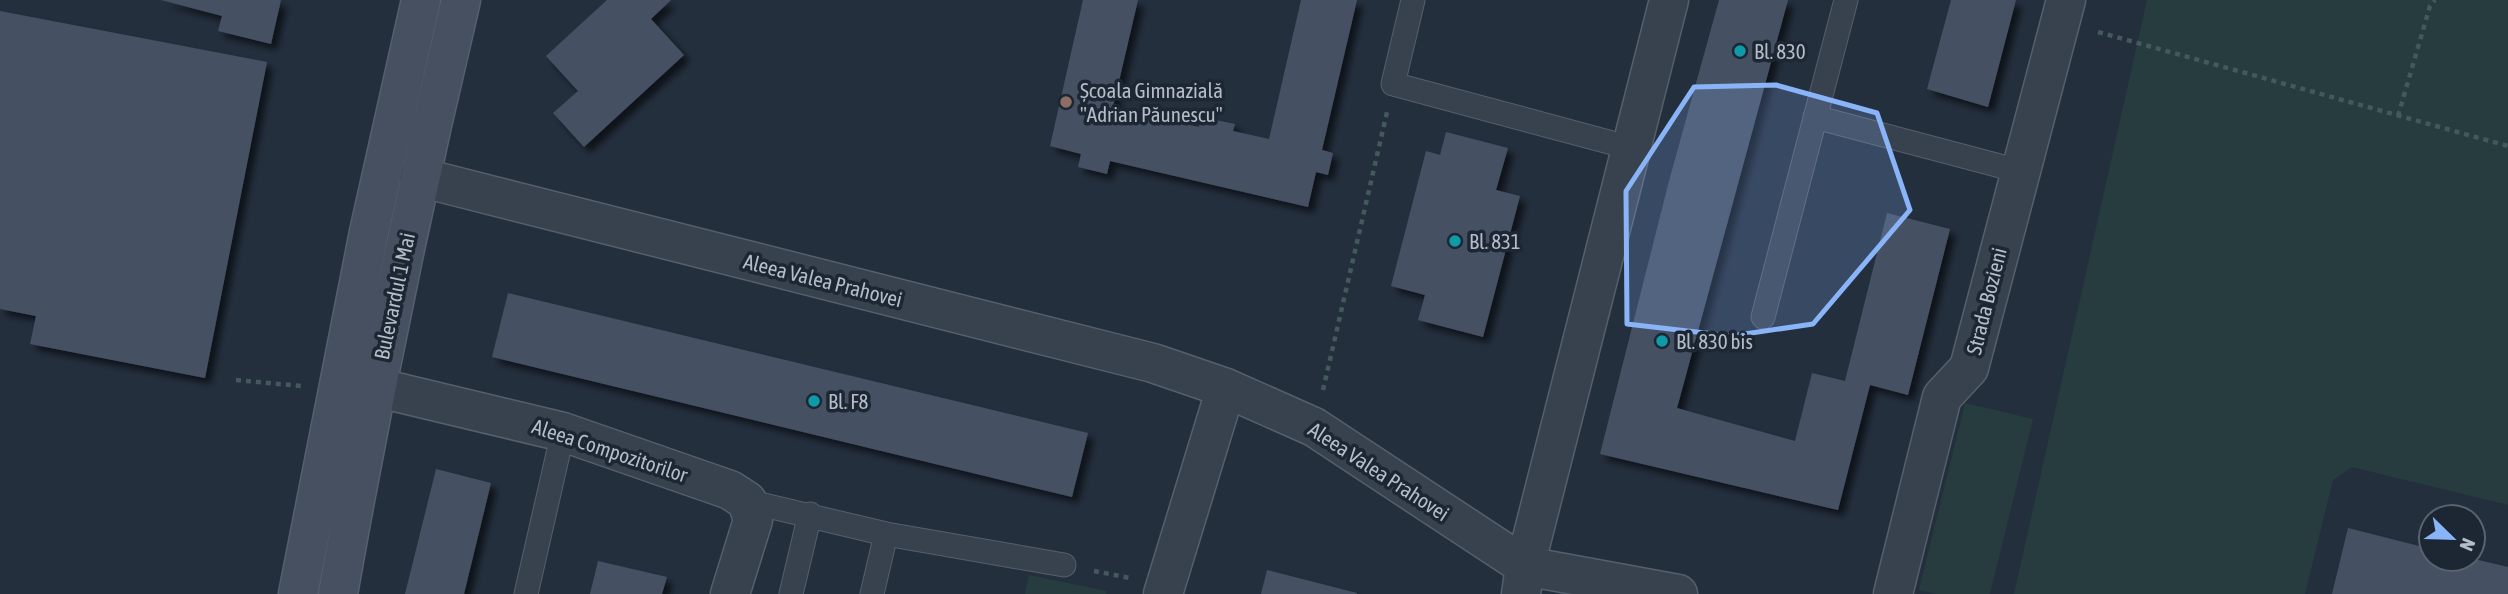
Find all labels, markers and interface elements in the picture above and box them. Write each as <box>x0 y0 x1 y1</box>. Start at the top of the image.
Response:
place label: Bl. 830 <box>1754 39 1806 63</box>
marker: Bl. 830 <box>1732 43 1748 59</box>
place label: Școala Gimnazială "Adrian Păunescu" <box>1080 78 1223 126</box>
marker: Școala Gimnazială "Adrian Păunescu" <box>1058 94 1074 110</box>
place label: Bl. 831 <box>1469 229 1521 253</box>
street label: Bulevardul 1 Mai <box>369 230 419 362</box>
marker: Bl. 831 <box>1447 233 1463 249</box>
street label: Strada Bozieni <box>1961 245 2011 357</box>
street label: Aleea Valea Prahovei <box>741 249 905 311</box>
place label: Bl. 830 bis <box>1676 329 1753 353</box>
marker: Bl. 830 bis <box>1654 333 1670 349</box>
place label: Bl. F8 <box>828 389 869 413</box>
marker: Bl. F8 <box>806 393 822 409</box>
street label: Aleea Compozitorilor <box>529 414 691 487</box>
street label: Aleea Valea Prahovei <box>1304 417 1454 525</box>
north arrow <box>2417 503 2487 573</box>
text: N <box>2455 535 2480 554</box>

